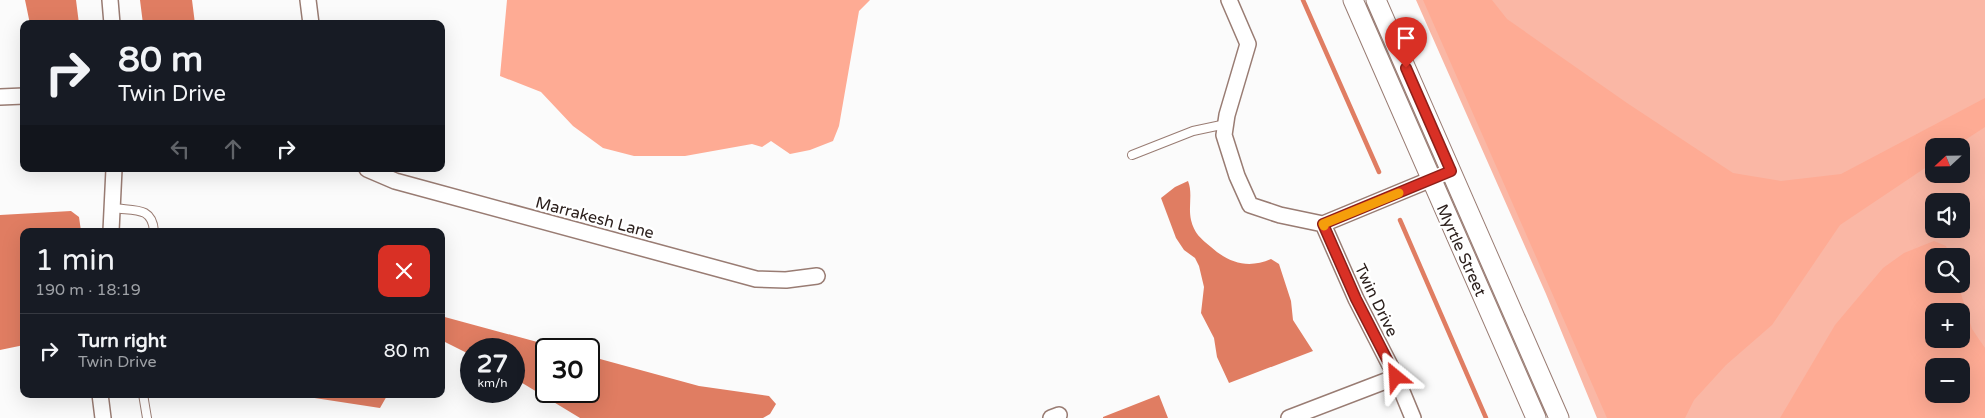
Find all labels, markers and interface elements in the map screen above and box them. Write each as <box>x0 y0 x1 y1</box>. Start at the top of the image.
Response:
pin <box>1385 17 1427 68</box>
icon: arrive <box>1392 24 1420 52</box>
text: 80 m <box>118 39 203 81</box>
icon: right <box>35 40 100 105</box>
text: Twin Drive <box>118 81 226 107</box>
icon: left <box>166 135 194 163</box>
icon: ahead <box>219 135 247 163</box>
icon: right <box>272 135 300 163</box>
north arrow <box>1925 138 1970 182</box>
map controls <box>1925 138 1970 403</box>
street label: Marrakesh Lane <box>533 193 656 243</box>
button: sound <box>1925 193 1970 238</box>
street label: Myrtle Street <box>1432 201 1490 300</box>
text: 1 min <box>35 242 115 279</box>
button: close <box>378 245 430 297</box>
button: search <box>1925 248 1970 293</box>
street label: Twin Drive <box>1350 261 1402 340</box>
text: 190 m · 18:19 <box>35 280 141 300</box>
button: + <box>1925 303 1970 348</box>
text: Turn right <box>78 330 166 352</box>
icon: right <box>35 337 63 365</box>
speed limit sign: 30 <box>535 338 600 403</box>
text: 80 m <box>384 340 430 362</box>
text: 27 <box>477 349 508 379</box>
position arrow <box>1369 350 1421 402</box>
text: Twin Drive <box>78 352 157 372</box>
button: − <box>1925 358 1970 403</box>
text: km/h <box>477 376 508 390</box>

